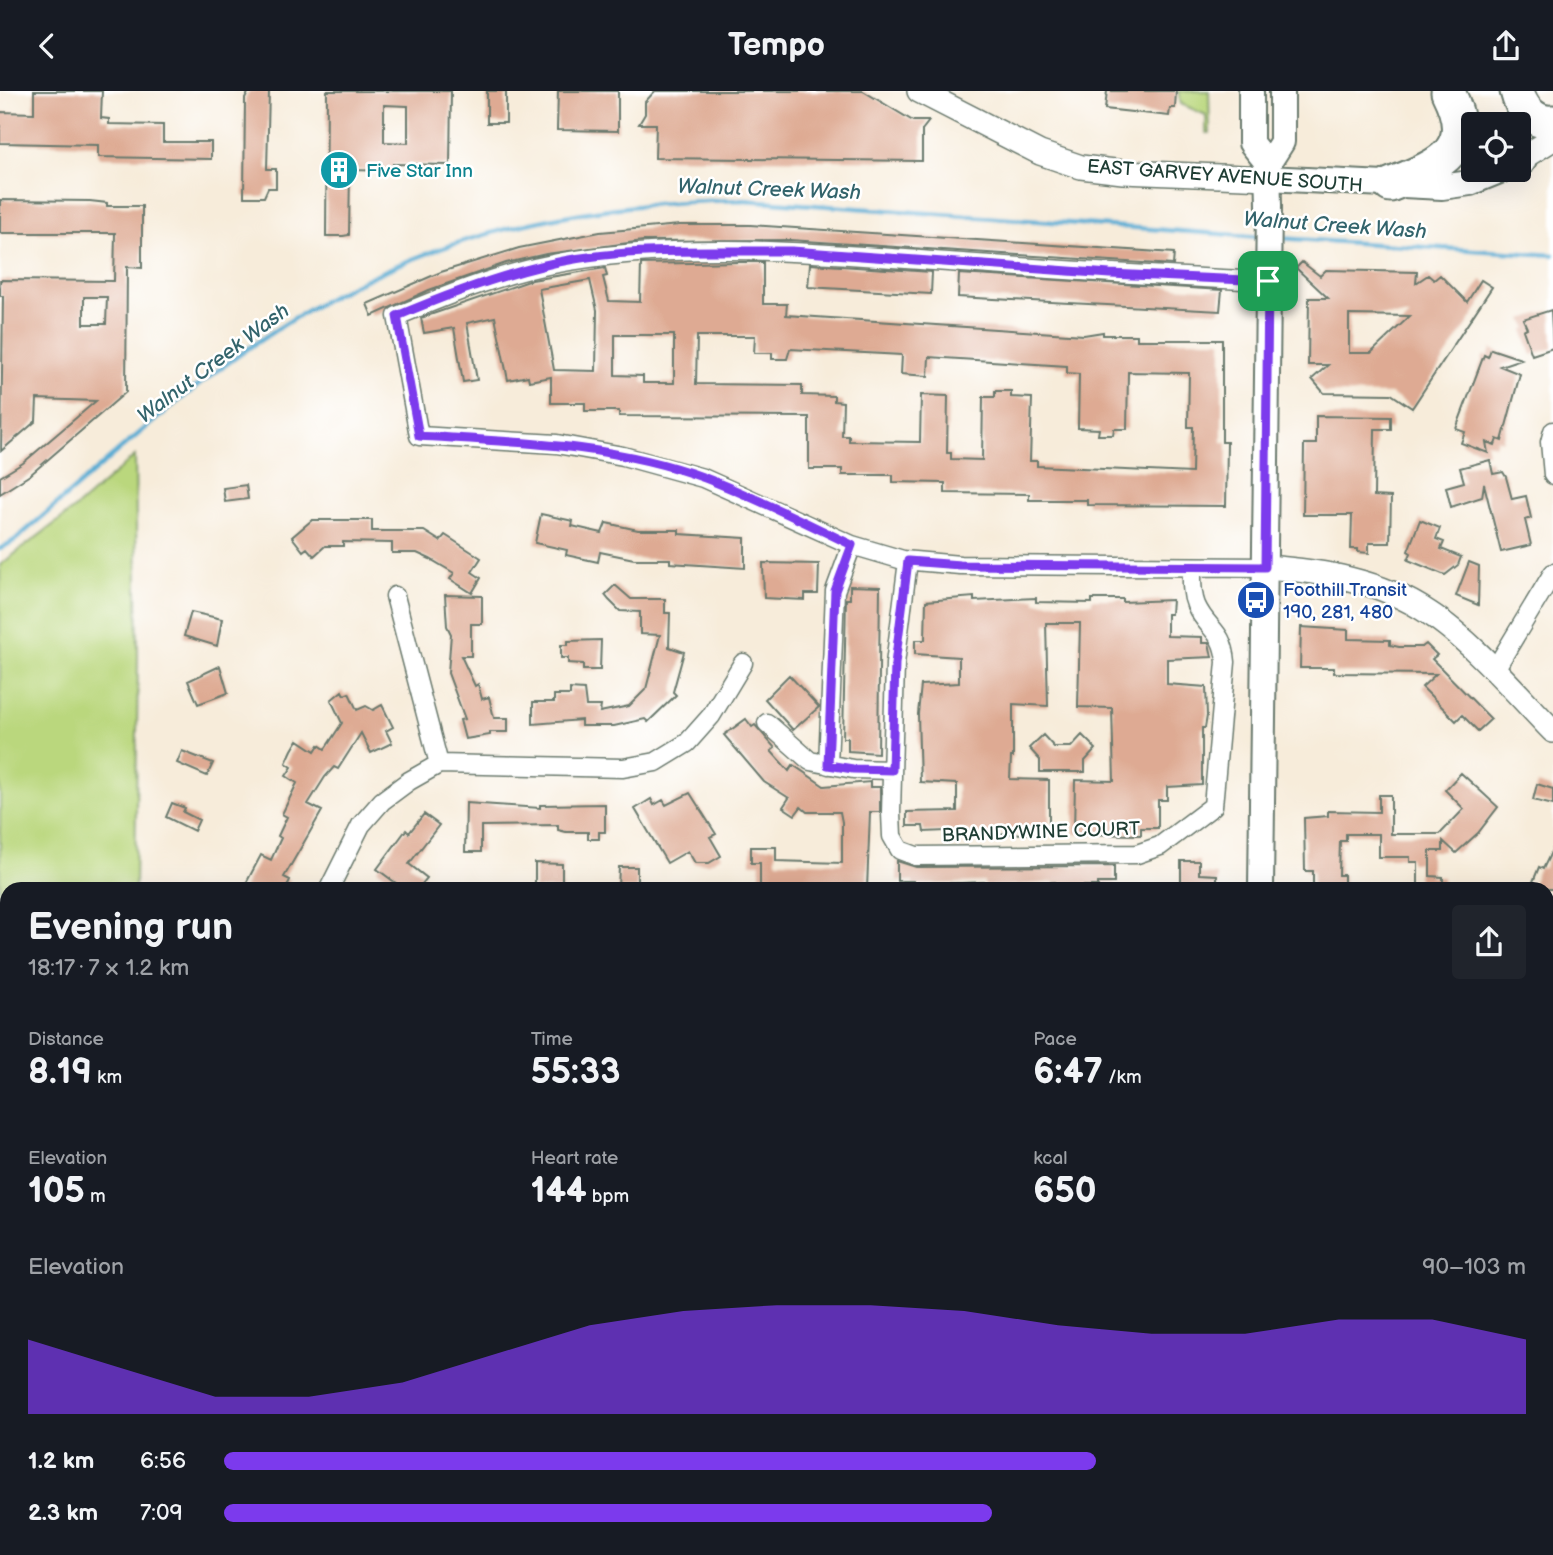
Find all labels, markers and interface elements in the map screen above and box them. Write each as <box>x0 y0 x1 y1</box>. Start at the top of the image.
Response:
text: Tempo <box>728 26 825 65</box>
icon: back <box>28 27 66 65</box>
icon: share <box>1487 27 1525 65</box>
map controls <box>1461 112 1531 182</box>
button: locate <box>1461 112 1531 182</box>
building icon: Five Star Inn <box>318 149 360 191</box>
street label: EAST GARVEY AVENUE SOUTH <box>1086 155 1363 198</box>
place label: Five Star Inn <box>366 160 473 183</box>
water label: Walnut Creek Wash <box>677 174 862 205</box>
water label: Walnut Creek Wash <box>1242 207 1428 244</box>
pin <box>1238 251 1298 311</box>
icon: arrive <box>1249 262 1287 300</box>
water label: Walnut Creek Wash <box>132 298 295 429</box>
bus stop icon: Foothill Transit 190, 281, 480 <box>1235 579 1277 621</box>
place label: Foothill Transit 190, 281, 480 <box>1283 579 1407 624</box>
street label: BRANDYWINE COURT <box>941 818 1141 847</box>
text: Evening run <box>28 905 233 950</box>
button: share <box>1452 905 1526 979</box>
text: 18:17 · 7 × 1.2 km <box>28 954 189 982</box>
text: Distance <box>28 1028 104 1051</box>
text: Time <box>531 1028 573 1051</box>
text: Pace <box>1033 1028 1077 1051</box>
text: 8.19 <box>28 1051 92 1094</box>
text: 55:33 <box>531 1051 620 1094</box>
text: 6:47 <box>1033 1051 1103 1094</box>
text: km <box>92 1066 122 1089</box>
text: /km <box>1103 1066 1142 1089</box>
text: Elevation <box>28 1147 107 1170</box>
text: Heart rate <box>531 1147 618 1170</box>
text: kcal <box>1033 1147 1067 1170</box>
text: 105 <box>28 1170 85 1213</box>
text: 144 <box>531 1170 587 1213</box>
text: 650 <box>1033 1170 1097 1213</box>
text: m <box>85 1185 106 1208</box>
text: bpm <box>587 1185 629 1208</box>
text: Elevation <box>28 1253 124 1281</box>
text: 90–103 m <box>1422 1253 1526 1281</box>
text: 1.2 km <box>28 1447 94 1475</box>
text: 6:56 <box>140 1447 186 1475</box>
text: 2.3 km <box>28 1499 98 1527</box>
text: 7:09 <box>140 1499 183 1527</box>

